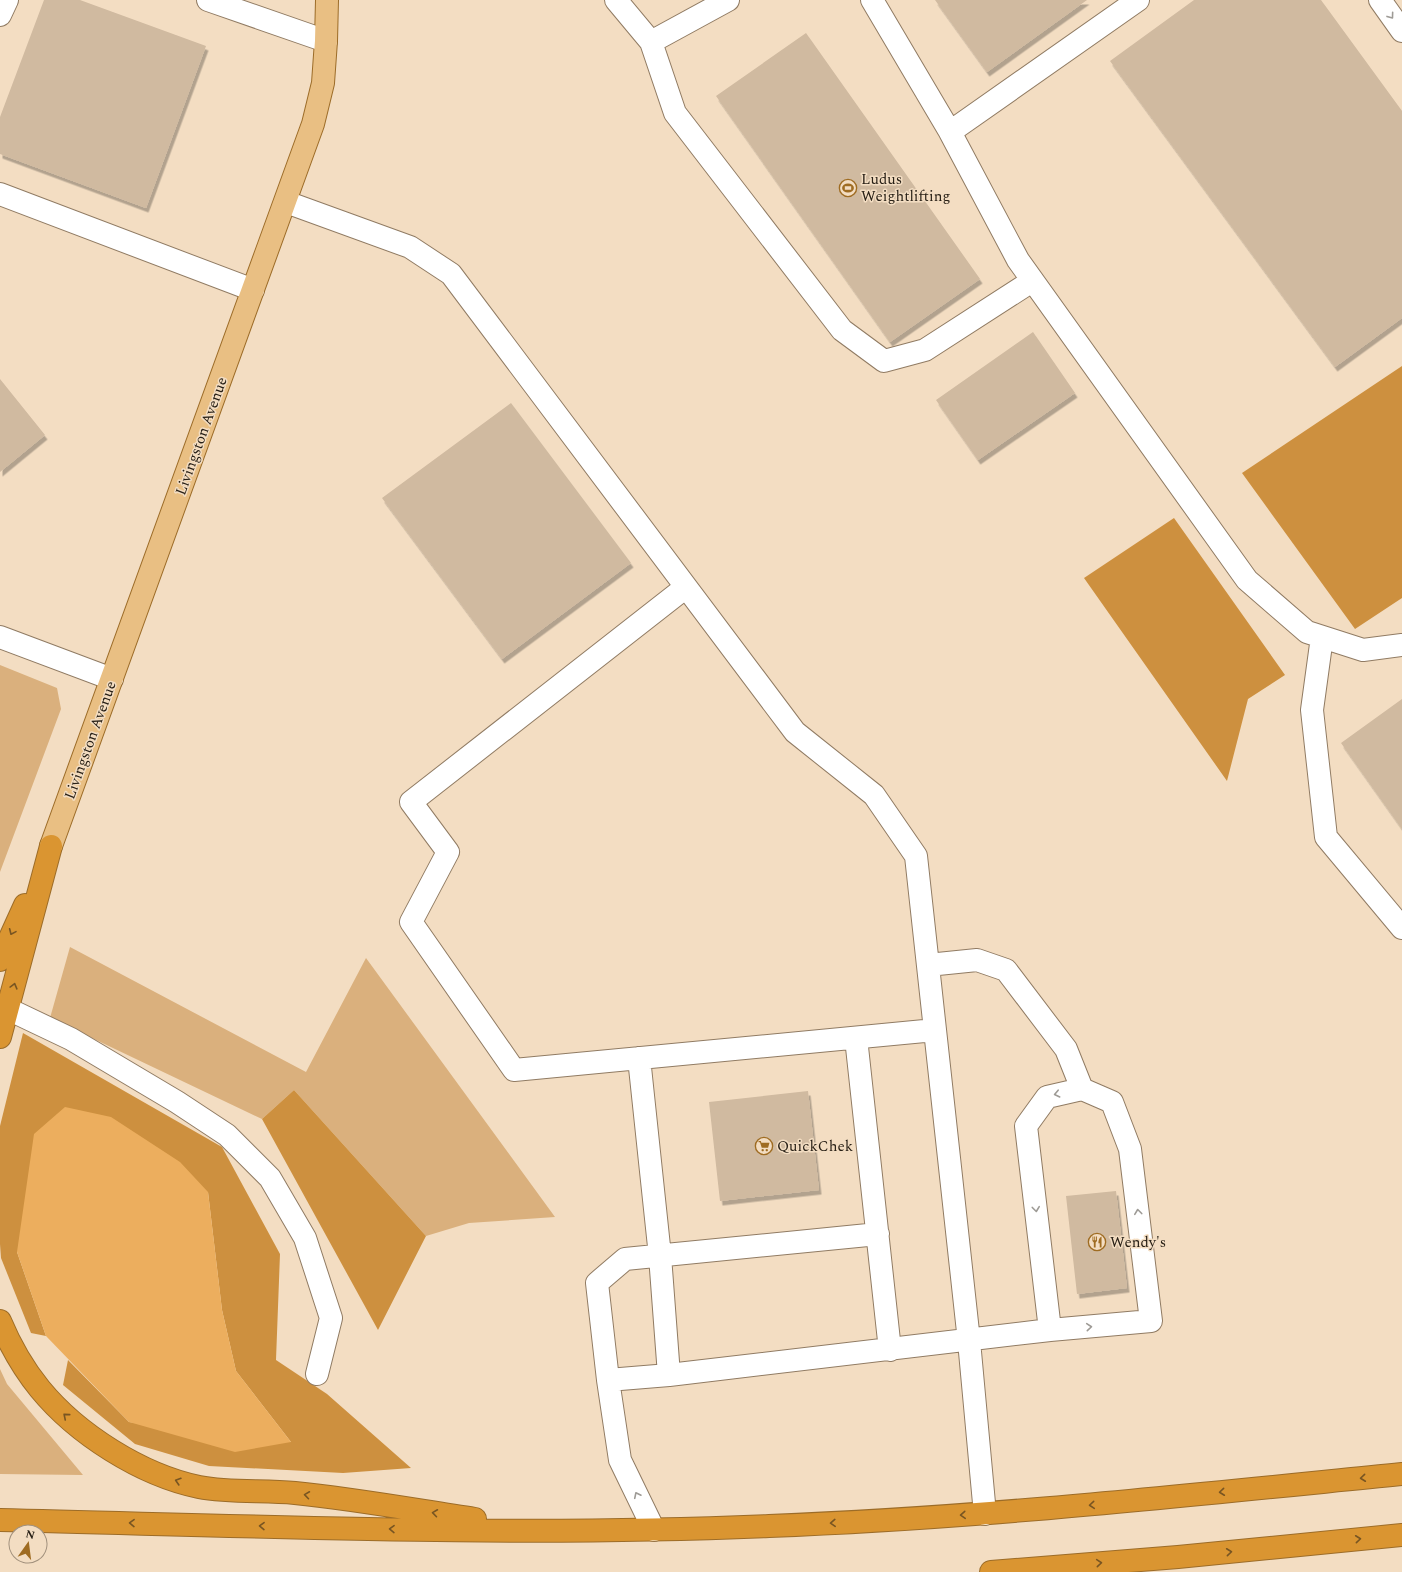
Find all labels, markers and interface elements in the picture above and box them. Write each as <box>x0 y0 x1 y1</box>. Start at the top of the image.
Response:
one-way arrow <box>1386 11 1393 18</box>
place label: Ludus Weightlifting <box>861 168 951 208</box>
sports icon: Ludus Weightlifting <box>838 178 858 198</box>
street label: Livingston Avenue <box>169 374 234 499</box>
street label: Livingston Avenue <box>58 678 123 803</box>
one-way arrow <box>9 928 17 936</box>
one-way arrow <box>9 983 18 990</box>
one-way arrow <box>1054 1090 1061 1098</box>
place label: QuickChek <box>777 1135 853 1158</box>
supermarket icon: QuickChek <box>754 1136 774 1156</box>
one-way arrow <box>1031 1206 1040 1212</box>
one-way arrow <box>1134 1209 1143 1215</box>
place label: Wendy's <box>1110 1231 1166 1254</box>
restaurant icon: Wendy's <box>1087 1232 1107 1252</box>
one-way arrow <box>1086 1322 1092 1331</box>
one-way arrow <box>64 1414 71 1421</box>
one-way arrow <box>1360 1473 1366 1482</box>
one-way arrow <box>175 1477 182 1486</box>
one-way arrow <box>1219 1487 1225 1496</box>
one-way arrow <box>304 1491 310 1500</box>
one-way arrow <box>634 1492 642 1499</box>
one-way arrow <box>1089 1501 1095 1510</box>
one-way arrow <box>432 1509 438 1518</box>
one-way arrow <box>960 1511 966 1520</box>
one-way arrow <box>129 1519 135 1527</box>
one-way arrow <box>830 1519 836 1527</box>
one-way arrow <box>259 1522 265 1531</box>
north arrow <box>8 1524 48 1564</box>
text: N <box>24 1525 37 1544</box>
one-way arrow <box>389 1525 395 1533</box>
one-way arrow <box>1355 1535 1361 1544</box>
one-way arrow <box>1226 1547 1232 1556</box>
one-way arrow <box>1096 1559 1102 1568</box>

